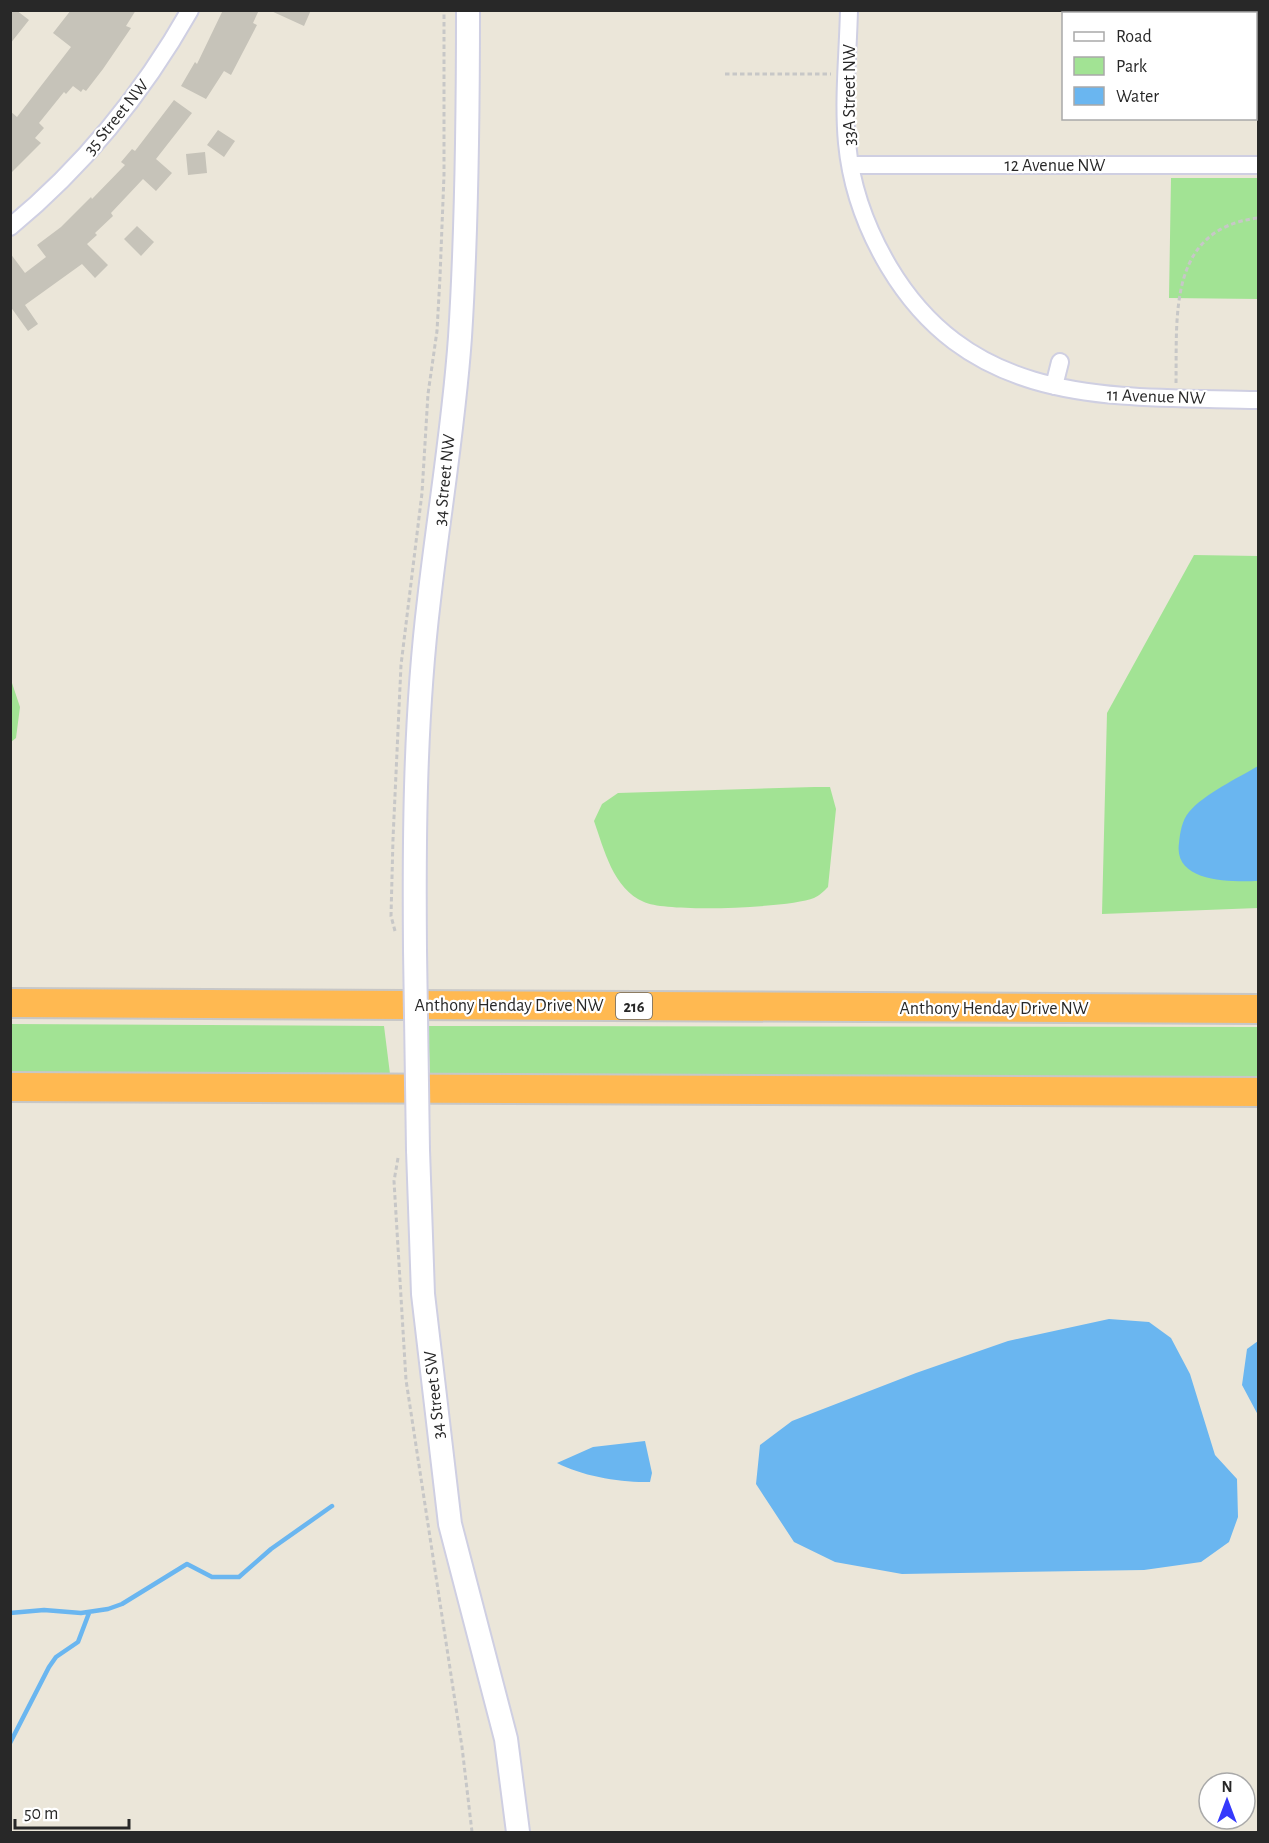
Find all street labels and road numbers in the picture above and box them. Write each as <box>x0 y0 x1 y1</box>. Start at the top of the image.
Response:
street label: 33A Street NW <box>841 44 859 146</box>
street label: 35 Street NW <box>81 76 153 159</box>
street label: 12 Avenue NW <box>1005 157 1105 175</box>
street label: 11 Avenue NW <box>1106 386 1206 408</box>
street label: 34 Street NW <box>431 433 459 527</box>
road number: 216 <box>616 993 652 1019</box>
street label: Anthony Henday Drive NW <box>415 997 603 1015</box>
street label: Anthony Henday Drive NW <box>900 1000 1088 1018</box>
street label: 34 Street SW <box>421 1350 449 1440</box>

